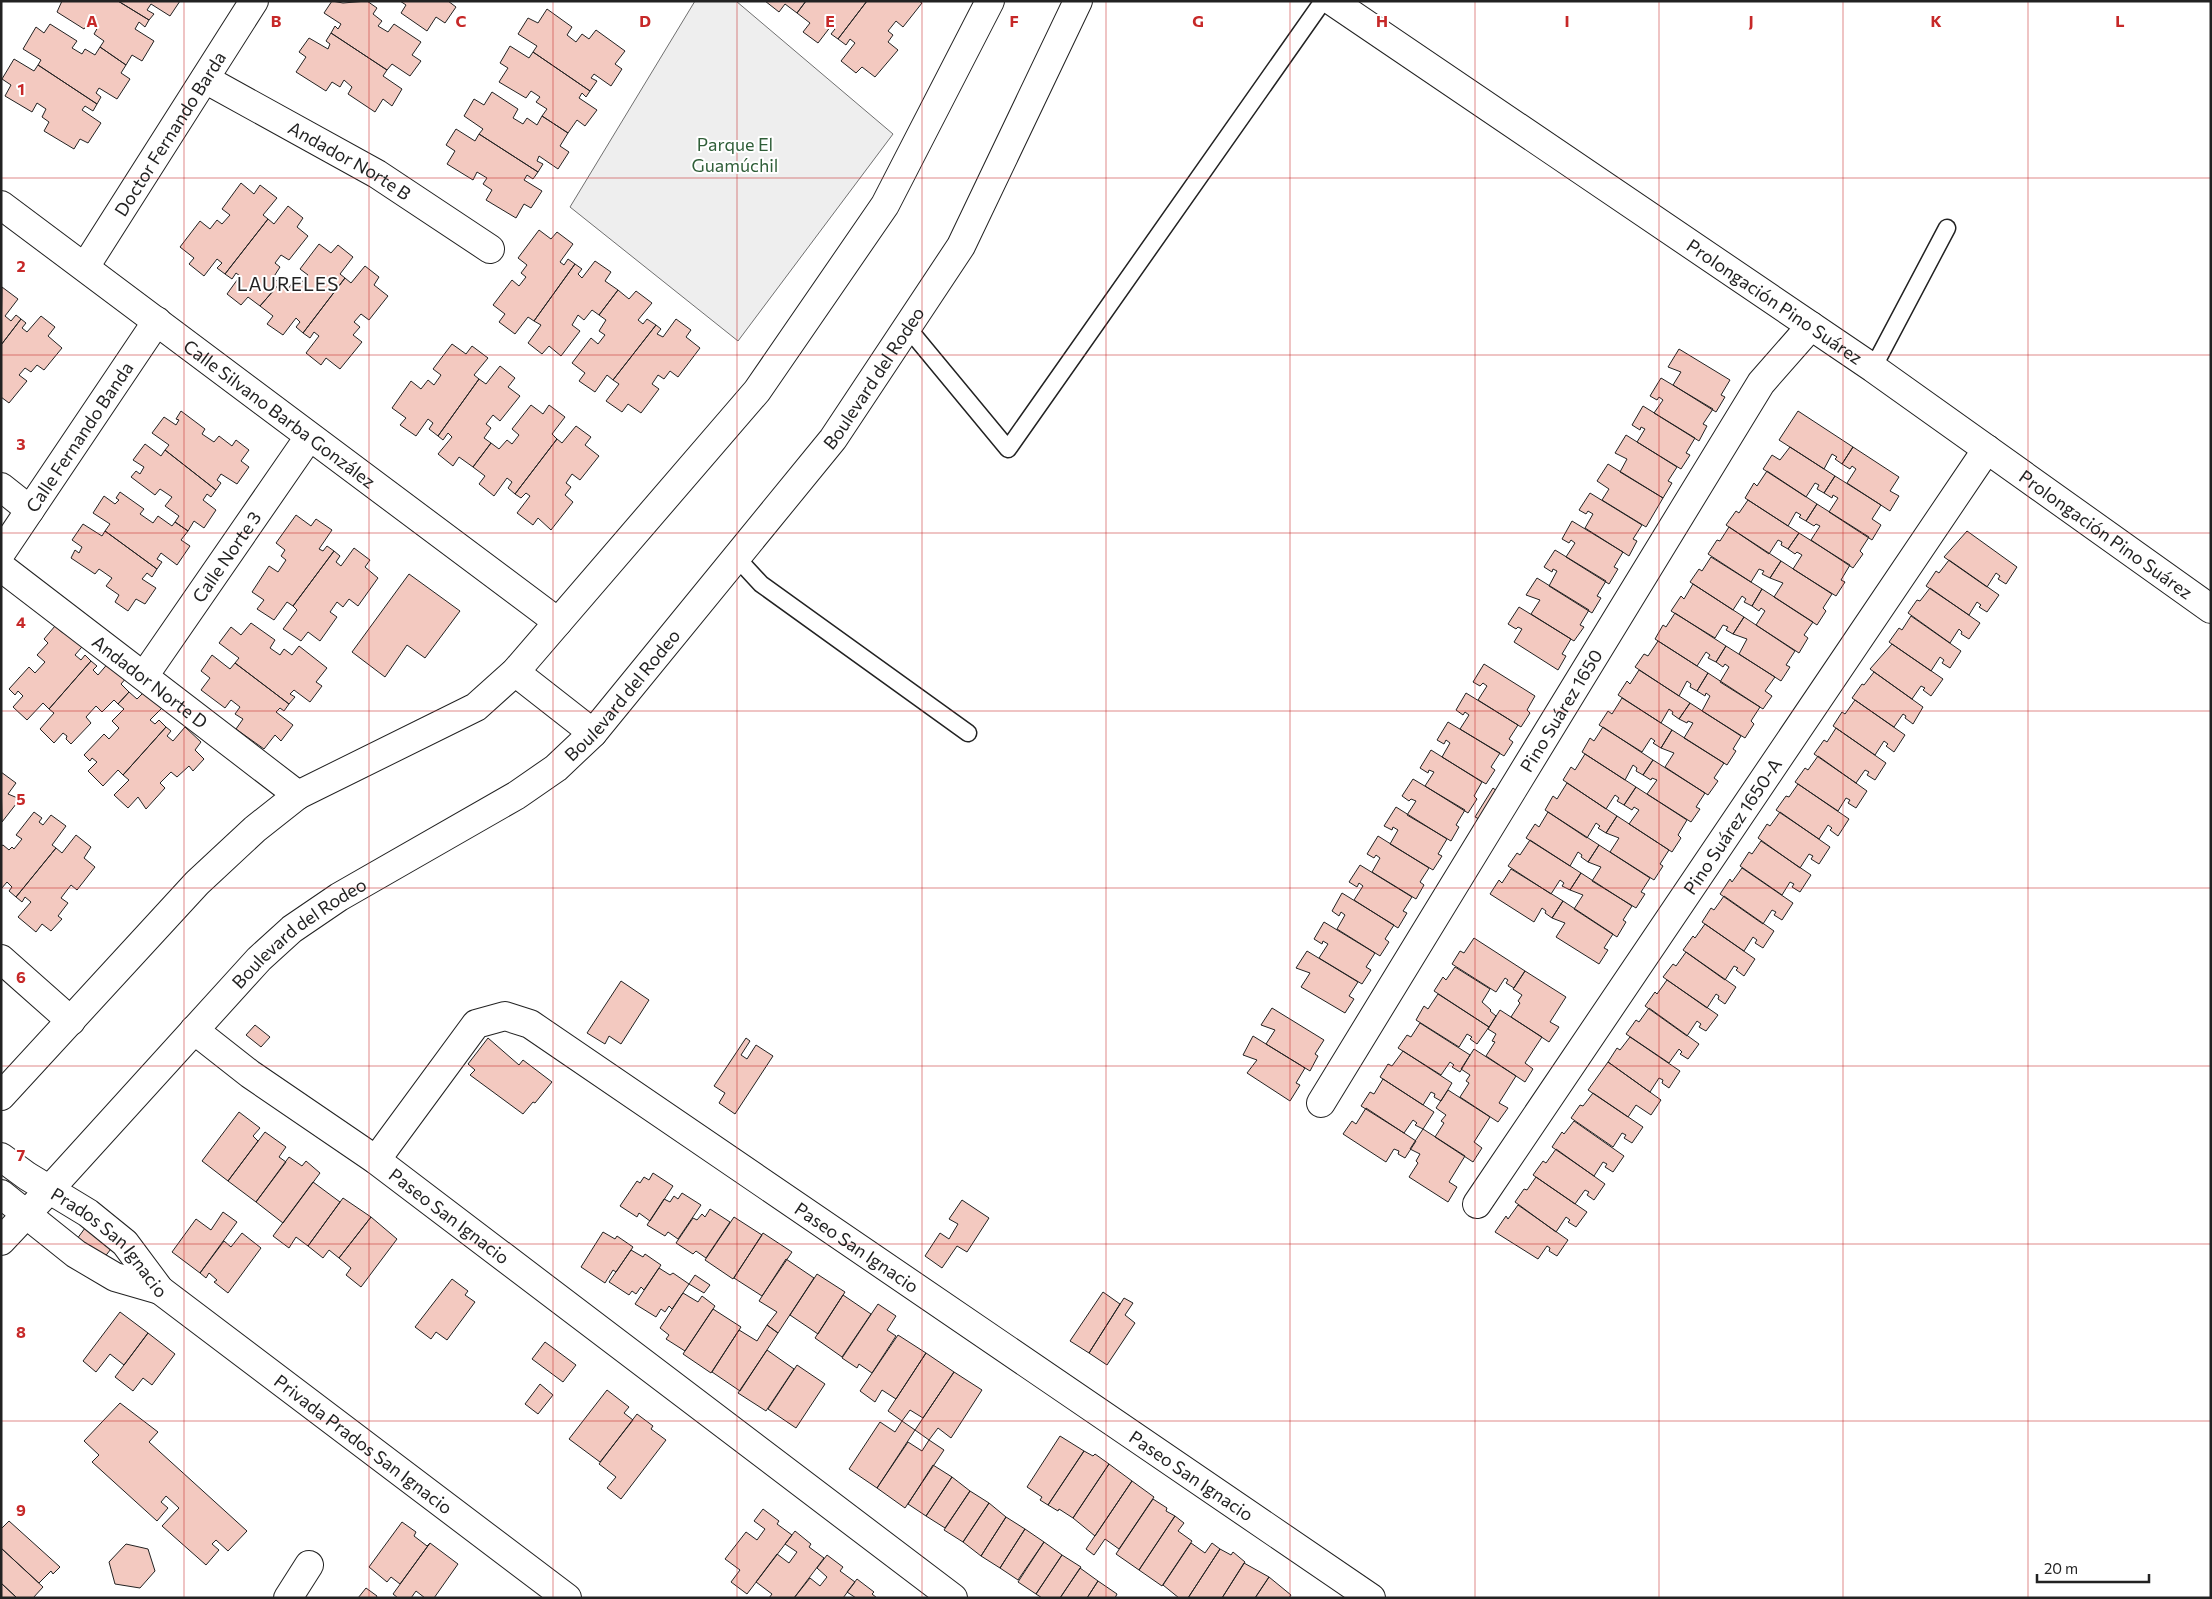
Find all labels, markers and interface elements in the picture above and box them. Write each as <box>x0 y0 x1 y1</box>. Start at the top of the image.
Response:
text: A <box>86 11 98 30</box>
text: B <box>271 11 282 30</box>
text: C <box>456 11 467 30</box>
text: D <box>639 11 651 30</box>
text: E <box>825 11 835 30</box>
text: F <box>1009 11 1019 30</box>
text: G <box>1192 11 1204 30</box>
text: H <box>1376 11 1388 30</box>
text: I <box>1564 11 1570 30</box>
text: J <box>1748 11 1754 30</box>
text: K <box>1930 11 1942 30</box>
text: L <box>2115 11 2125 30</box>
street label: Doctor Fernando Barda <box>109 47 230 220</box>
text: 1 <box>17 79 25 98</box>
street label: Andador Norte B <box>285 116 415 204</box>
park label: Parque El Guamúchil <box>692 133 778 176</box>
street label: Prolongación Pino Suárez <box>1683 234 1867 369</box>
text: 2 <box>16 256 26 275</box>
district label: LAURELES <box>237 272 339 295</box>
street label: Boulevard del Rodeo <box>818 303 929 454</box>
street label: Calle Silvano Barba González <box>179 335 380 493</box>
street label: Calle Fernando Banda <box>21 357 137 516</box>
text: 3 <box>16 434 26 453</box>
street label: Prolongación Pino Suárez <box>2015 465 2197 603</box>
street label: Calle Norte 3 <box>187 507 266 607</box>
text: 4 <box>16 612 26 631</box>
street label: Boulevard del Rodeo <box>560 625 684 765</box>
street label: Andador Norte D <box>88 630 212 733</box>
street label: Pino Suárez 1650 <box>1515 645 1607 776</box>
street label: Pino Suárez 1650-A <box>1678 754 1786 898</box>
text: 5 <box>16 789 26 808</box>
street label: Boulevard del Rodeo <box>227 873 370 993</box>
text: 6 <box>16 967 26 986</box>
text: 7 <box>17 1145 26 1164</box>
street label: Paseo San Ignacio <box>385 1163 514 1268</box>
street label: Prados San Ignacio <box>47 1182 171 1302</box>
street label: Paseo San Ignacio <box>791 1197 923 1297</box>
text: 8 <box>16 1322 26 1341</box>
street label: Privada Prados San Ignacio <box>270 1369 457 1519</box>
street label: Paseo San Ignacio <box>1125 1425 1258 1526</box>
text: 9 <box>16 1500 26 1519</box>
scale bar <box>2037 1552 2150 1584</box>
text: 20 m <box>2044 1559 2078 1577</box>

